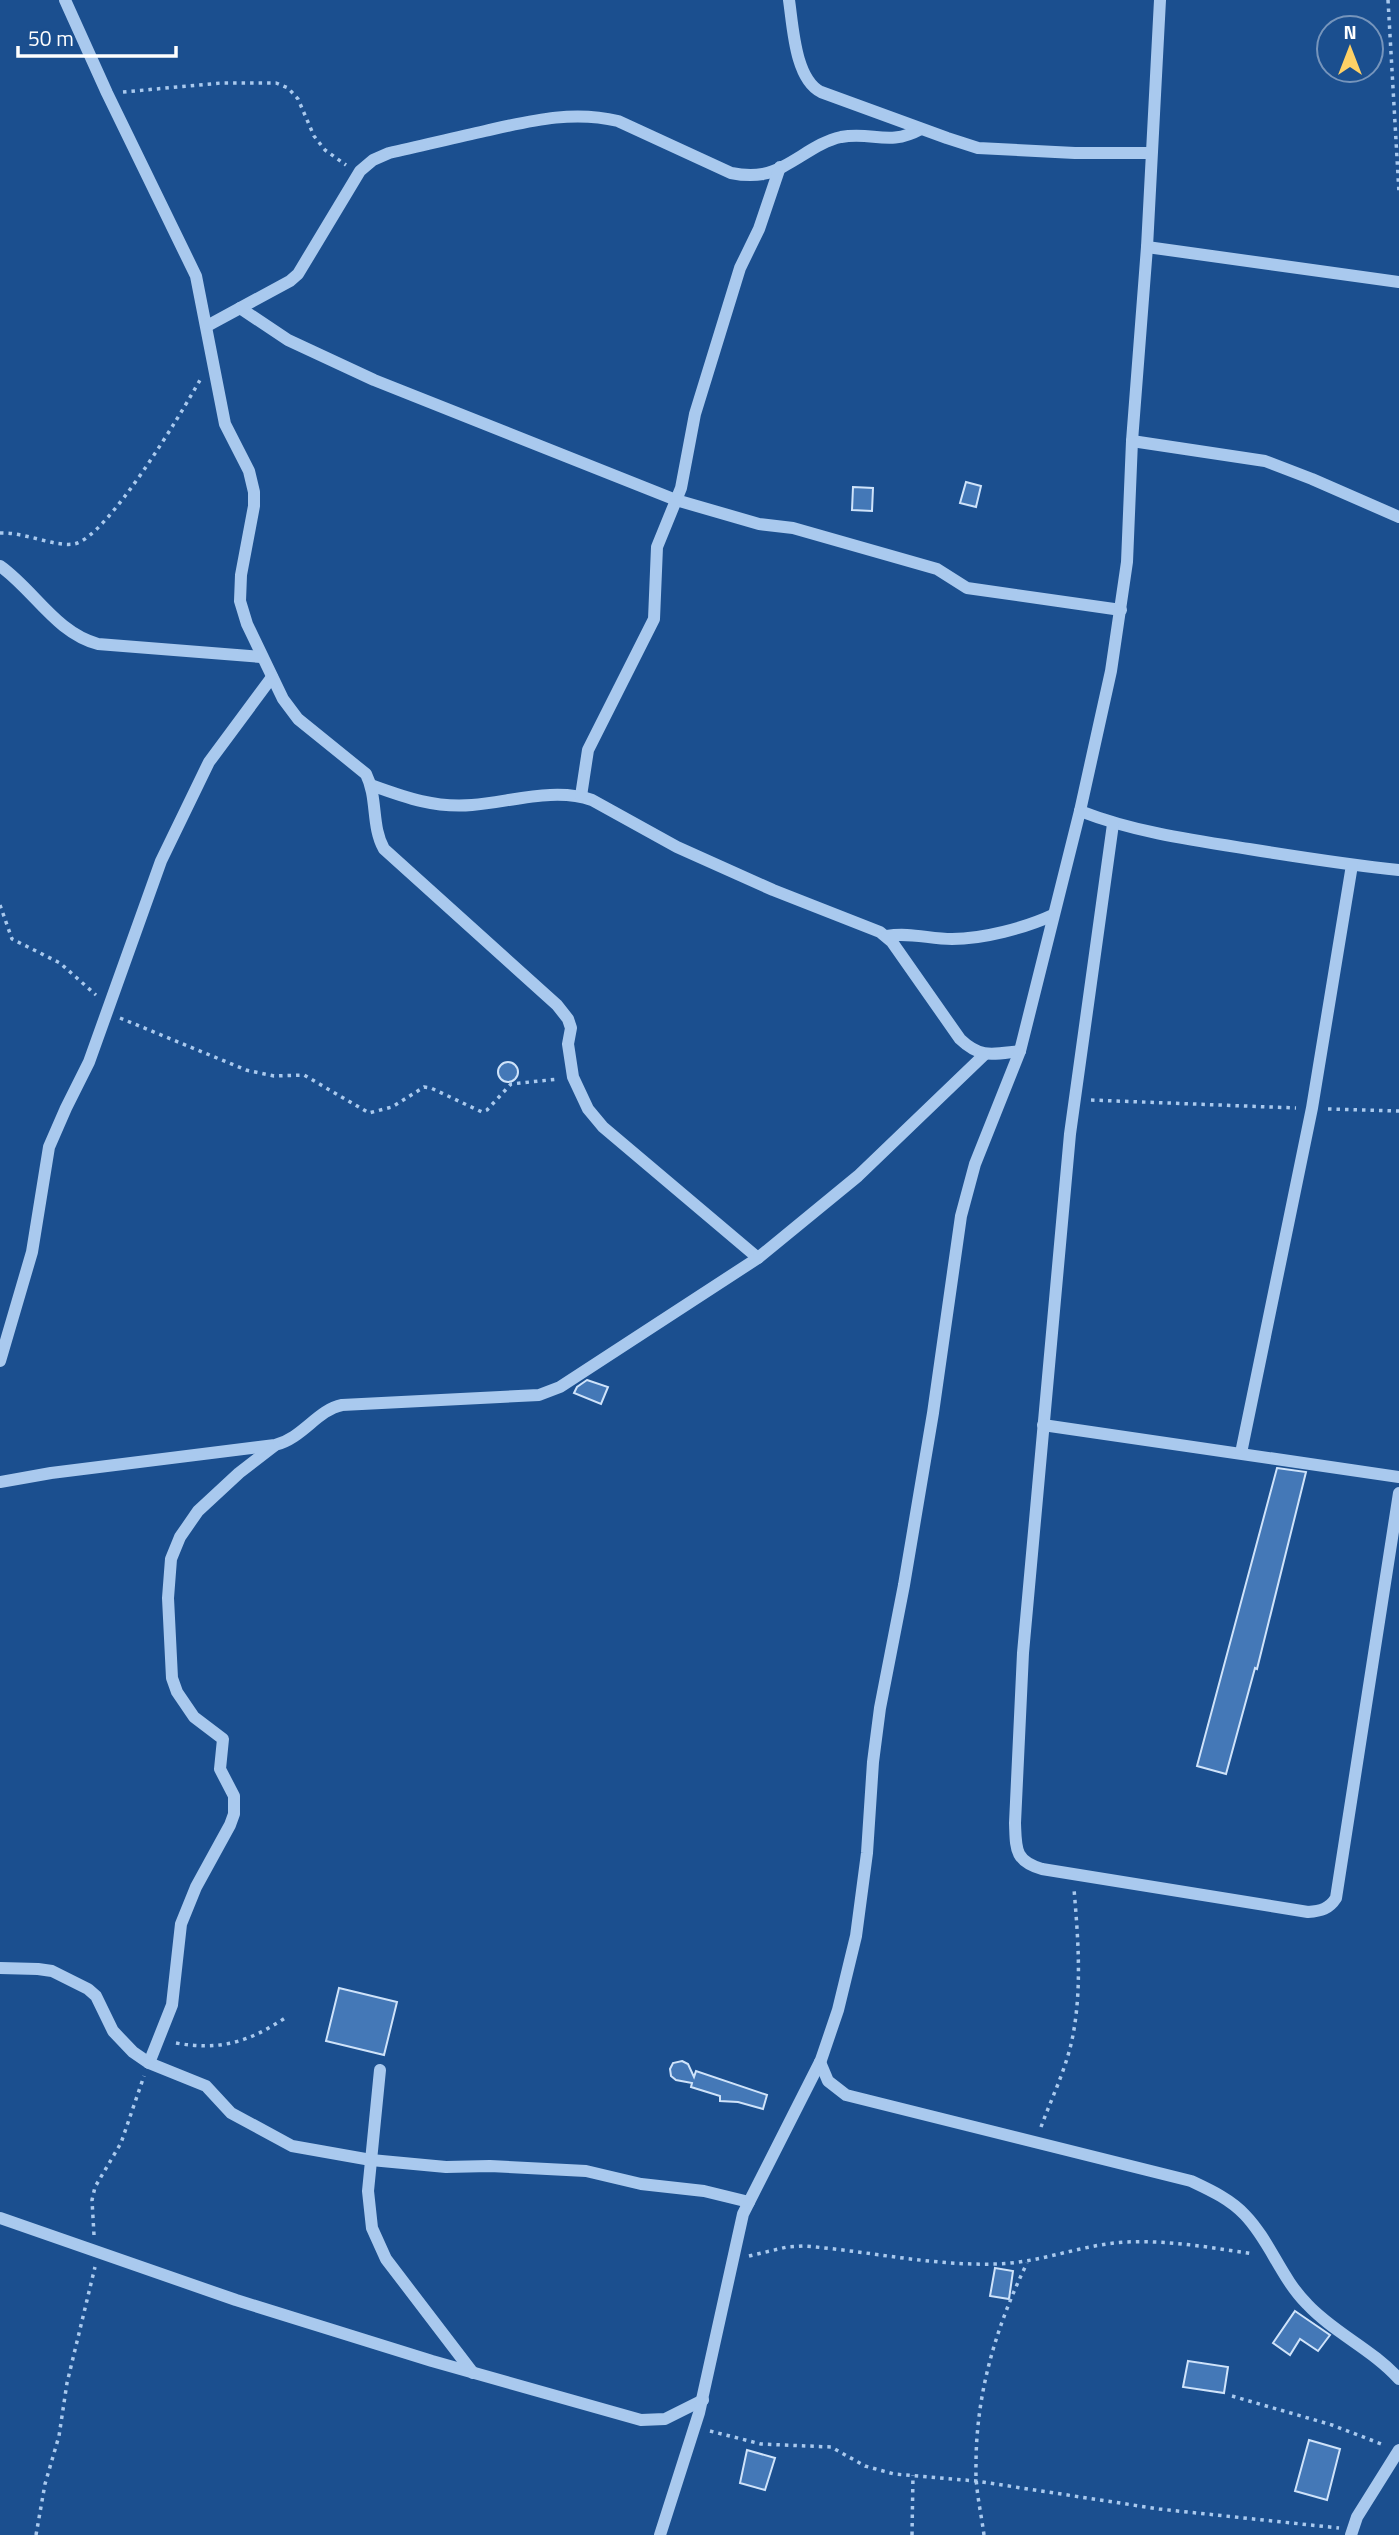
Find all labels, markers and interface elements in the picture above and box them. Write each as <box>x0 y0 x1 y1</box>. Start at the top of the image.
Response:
scale bar <box>18 14 175 58</box>
north arrow <box>1315 14 1385 84</box>
text: N <box>1343 17 1357 46</box>
text: 50 m <box>28 22 74 54</box>

